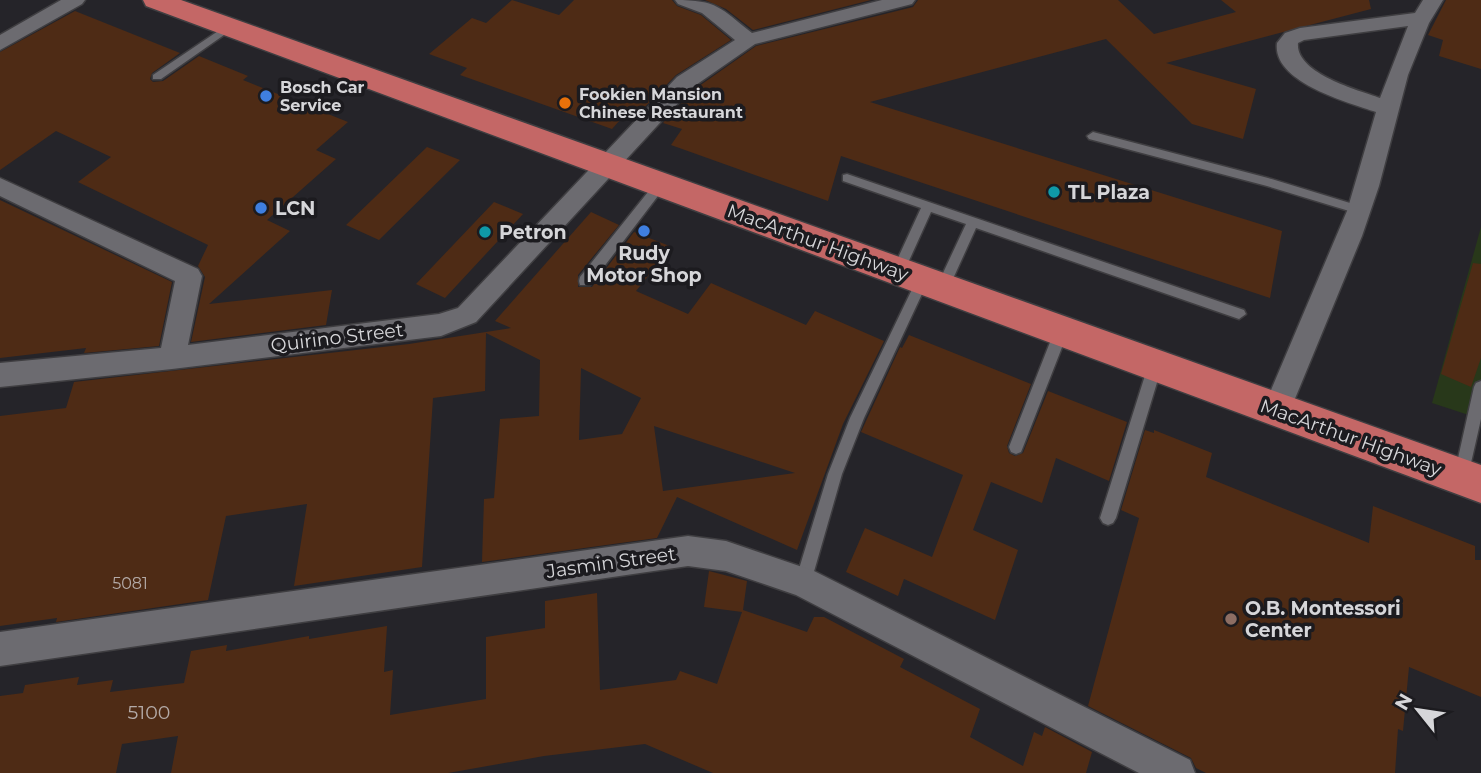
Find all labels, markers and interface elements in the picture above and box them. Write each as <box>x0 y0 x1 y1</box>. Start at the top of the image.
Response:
place label: Bosch Car Service <box>280 78 365 115</box>
place label: Fookien Mansion Chinese Restaurant <box>579 85 743 122</box>
marker: Bosch Car Service <box>258 88 274 104</box>
marker: Fookien Mansion Chinese Restaurant <box>557 95 573 111</box>
place label: TL Plaza <box>1068 181 1150 204</box>
marker: TL Plaza <box>1046 184 1062 200</box>
place label: LCN <box>275 197 315 220</box>
street label: MacArthur Highway <box>724 199 912 286</box>
marker: LCN <box>253 200 269 216</box>
place label: Petron <box>499 221 567 244</box>
marker: Rudy Motor Shop <box>636 223 652 239</box>
marker: Petron <box>477 224 493 240</box>
place label: Rudy Motor Shop <box>586 242 702 287</box>
street label: Quirino Street <box>269 318 405 357</box>
street label: MacArthur Highway <box>1257 394 1445 481</box>
street label: Jasmin Street <box>544 542 678 583</box>
house number: 5081 <box>112 574 148 593</box>
place label: O.B. Montessori Center <box>1245 597 1401 642</box>
marker: O.B. Montessori Center <box>1223 611 1239 627</box>
north arrow <box>1383 675 1453 745</box>
text: N <box>1390 689 1418 714</box>
house number: 5100 <box>128 701 170 724</box>

